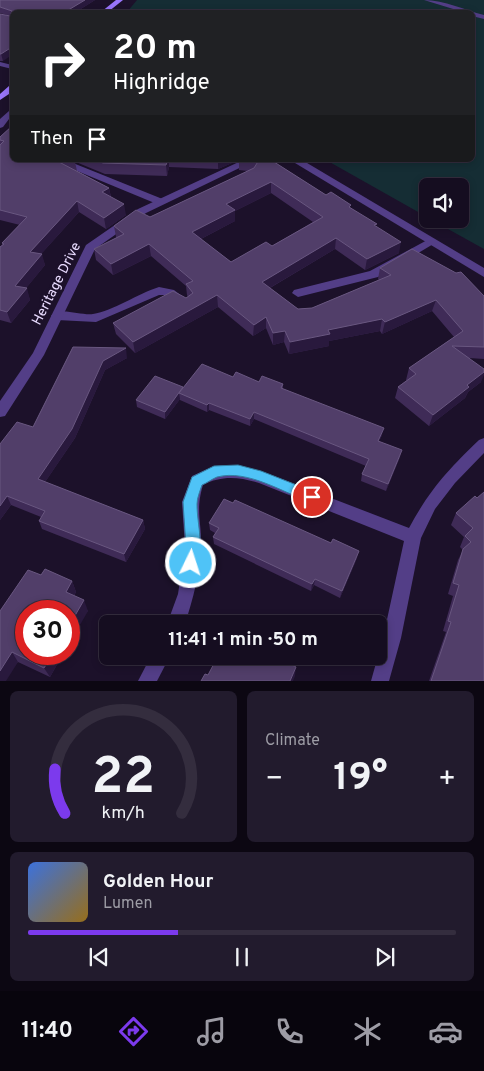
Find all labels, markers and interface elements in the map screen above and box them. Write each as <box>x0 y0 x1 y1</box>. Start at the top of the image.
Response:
text: 20 m <box>113 27 197 71</box>
icon: right <box>30 30 95 95</box>
text: Highridge <box>113 70 210 97</box>
icon: arrive <box>83 125 111 153</box>
text: Then <box>30 127 73 151</box>
map controls <box>419 178 469 228</box>
button: sound <box>419 178 469 228</box>
street label: Heritage Drive <box>29 240 85 328</box>
pin <box>291 476 333 518</box>
icon: arrive <box>298 483 326 511</box>
position arrow <box>164 536 216 588</box>
speed limit sign: 30 <box>15 600 80 665</box>
text: 11:41 · 1 min · 50 m <box>168 628 318 652</box>
text: Climate <box>265 731 320 751</box>
text: 22 <box>92 746 155 812</box>
text: 19° <box>333 755 388 804</box>
text: − <box>265 762 283 798</box>
text: + <box>438 762 456 798</box>
text: km/h <box>102 802 145 825</box>
text: Golden Hour <box>103 870 214 894</box>
text: Lumen <box>103 894 153 914</box>
icon: previous <box>85 943 113 971</box>
icon: pause <box>228 943 256 971</box>
icon: next <box>371 943 399 971</box>
icon: directions <box>116 1014 151 1049</box>
icon: music <box>194 1014 229 1049</box>
icon: phone <box>272 1014 307 1049</box>
icon: climate <box>350 1014 385 1049</box>
icon: car <box>428 1014 463 1049</box>
text: 11:40 <box>21 1018 73 1045</box>

